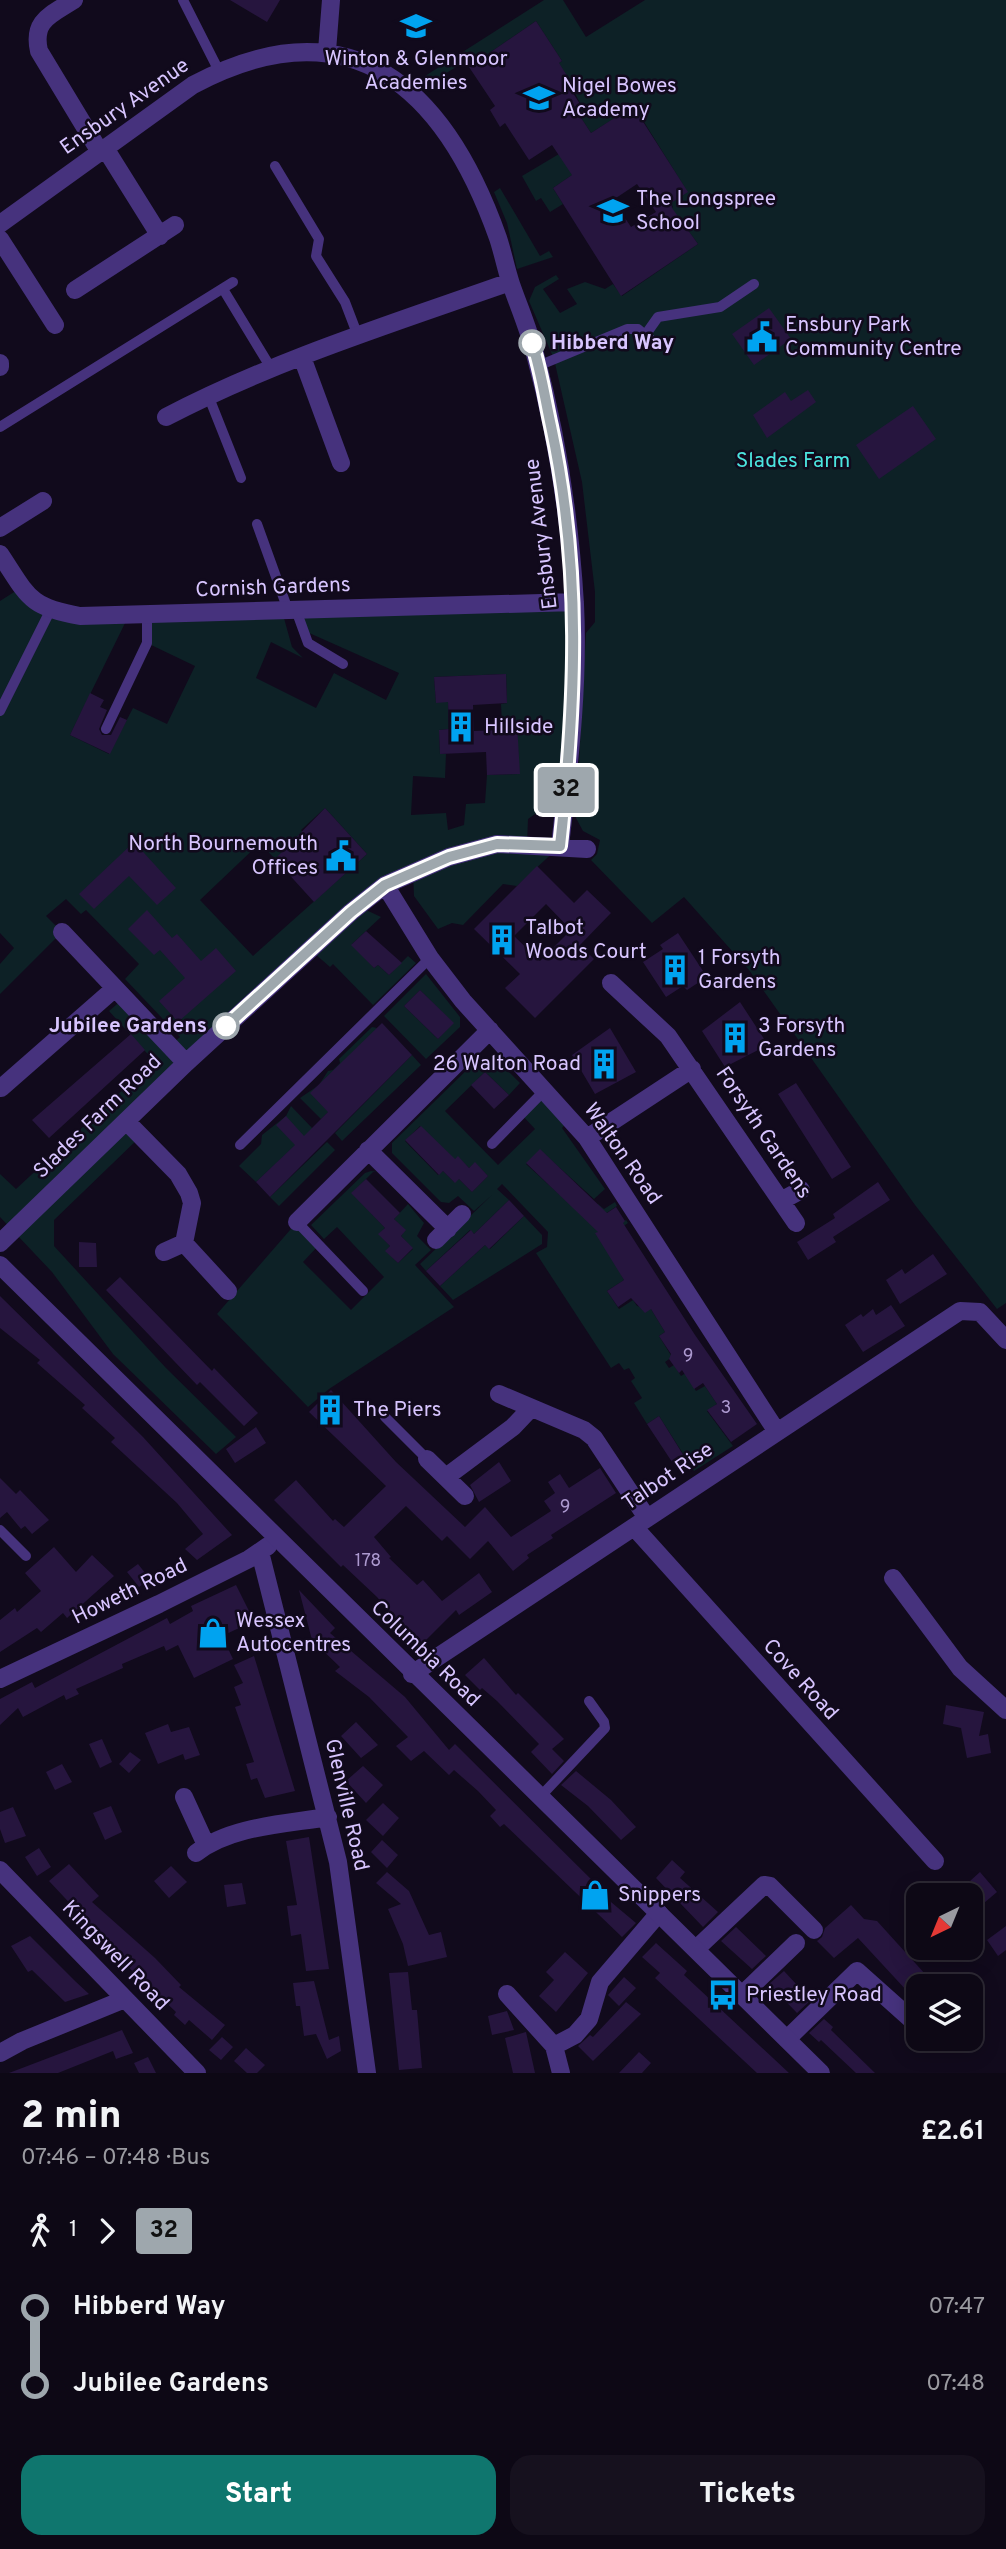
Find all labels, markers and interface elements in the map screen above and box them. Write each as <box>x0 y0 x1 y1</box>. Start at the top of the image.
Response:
school or university icon: Winton & Glenmoor Academies <box>399 9 433 43</box>
place label: Winton & Glenmoor Academies <box>324 46 508 97</box>
street label: Ensbury Avenue <box>55 52 195 162</box>
place label: Nigel Bowes Academy <box>562 73 677 124</box>
school or university icon: Nigel Bowes Academy <box>522 81 556 115</box>
place label: The Longspree School <box>636 186 776 237</box>
school or university icon: The Longspree School <box>596 194 630 228</box>
place label: Ensbury Park Community Centre <box>785 312 962 363</box>
public building icon: Ensbury Park Community Centre <box>745 320 779 354</box>
marker: Hibberd Way <box>519 330 545 356</box>
place label: Hibberd Way <box>551 330 674 357</box>
park label: Slades Farm <box>736 448 850 475</box>
street label: Ensbury Avenue <box>519 457 565 611</box>
street label: Cornish Gardens <box>195 572 351 604</box>
building icon: Hillside <box>444 710 478 744</box>
place label: Hillside <box>484 714 553 741</box>
line badge: 32 <box>534 767 598 813</box>
text: 32 <box>552 775 580 805</box>
place label: North Bournemouth Offices <box>128 831 318 882</box>
public building icon: North Bournemouth Offices <box>324 839 358 873</box>
place label: Talbot Woods Court <box>525 915 647 966</box>
building icon: Talbot Woods Court <box>485 923 519 957</box>
place label: 1 Forsyth Gardens <box>698 945 781 996</box>
building icon: 1 Forsyth Gardens <box>658 953 692 987</box>
place label: Jubilee Gardens <box>49 1013 207 1040</box>
marker: Jubilee Gardens <box>213 1013 239 1039</box>
place label: 3 Forsyth Gardens <box>758 1013 845 1064</box>
building icon: 3 Forsyth Gardens <box>718 1021 752 1055</box>
building icon: 26 Walton Road <box>587 1047 621 1081</box>
street label: Slades Farm Road <box>28 1049 168 1185</box>
place label: 26 Walton Road <box>433 1051 581 1078</box>
street label: Forsyth Gardens <box>709 1062 817 1204</box>
street label: Walton Road <box>577 1098 667 1210</box>
house number: 9 <box>683 1345 693 1368</box>
building icon: The Piers <box>313 1393 347 1427</box>
place label: The Piers <box>353 1397 442 1424</box>
house number: 3 <box>721 1397 731 1420</box>
street label: Talbot Rise <box>617 1437 719 1517</box>
house number: 9 <box>560 1496 570 1519</box>
house number: 178 <box>355 1550 381 1573</box>
street label: Howeth Road <box>68 1552 192 1632</box>
street label: Columbia Road <box>364 1595 486 1713</box>
place label: Wessex Autocentres <box>236 1608 351 1659</box>
shop icon: Wessex Autocentres <box>196 1616 230 1650</box>
street label: Cove Road <box>756 1634 844 1726</box>
street label: Glenville Road <box>318 1736 374 1874</box>
shop icon: Snippers <box>578 1878 612 1912</box>
place label: Snippers <box>618 1882 701 1909</box>
north arrow <box>906 1883 984 1960</box>
map controls <box>906 1883 983 2051</box>
street label: Kingswell Road <box>55 1895 175 2017</box>
button: layers <box>906 1974 983 2051</box>
bus stop icon: Priestley Road <box>706 1978 740 2012</box>
place label: Priestley Road <box>746 1982 882 2009</box>
text: 2 min <box>21 2093 122 2142</box>
text: £2.61 <box>921 2116 985 2149</box>
text: 07:46 – 07:48 · Bus <box>21 2144 210 2173</box>
icon: walk <box>21 2212 59 2250</box>
icon: forward <box>88 2212 126 2250</box>
text: 1 <box>69 2216 78 2245</box>
text: 32 <box>150 2216 178 2246</box>
text: Hibberd Way <box>73 2291 226 2324</box>
text: 07:47 <box>929 2293 985 2322</box>
text: Jubilee Gardens <box>73 2368 269 2401</box>
text: 07:48 <box>926 2370 985 2399</box>
button: Start <box>21 2455 496 2535</box>
button: Tickets <box>510 2455 985 2535</box>

